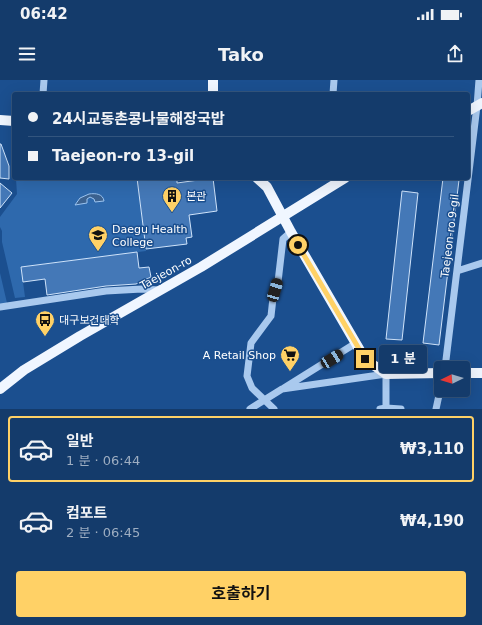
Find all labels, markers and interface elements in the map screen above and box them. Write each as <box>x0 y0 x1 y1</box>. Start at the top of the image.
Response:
text: 06:42 <box>20 5 68 23</box>
icon: menu <box>16 43 38 65</box>
icon: share <box>444 43 466 65</box>
text: Tako <box>218 44 264 65</box>
text: 24시교동촌콩나물해장국밥 <box>52 110 225 128</box>
text: Taejeon-ro 13-gil <box>52 147 194 165</box>
building icon: 본관 <box>161 185 183 213</box>
place label: 본관 <box>186 190 206 203</box>
street label: Taejeon-ro 9-gil <box>438 193 462 280</box>
place label: Daegu Health College <box>112 223 188 249</box>
school or university icon: Daegu Health College <box>87 224 109 252</box>
route start <box>289 236 307 254</box>
street label: Taejeon-ro <box>137 253 194 293</box>
car <box>266 277 284 303</box>
bus stop icon: 대구보건대학 <box>34 309 56 337</box>
place label: 대구보건대학 <box>59 314 120 327</box>
supermarket icon: A Retail Shop <box>279 344 301 372</box>
callout: 1 분 <box>379 345 427 373</box>
car <box>319 348 345 370</box>
place label: A Retail Shop <box>203 349 276 362</box>
route end <box>356 350 374 368</box>
text: 1 분 <box>390 351 416 366</box>
north arrow <box>434 361 470 397</box>
map controls <box>434 361 470 397</box>
icon: car <box>18 431 54 467</box>
text: 일반 <box>66 432 94 450</box>
text: ₩3,110 <box>400 440 464 458</box>
text: 1 분 · 06:44 <box>66 453 140 468</box>
icon: car <box>18 503 54 539</box>
text: 컴포트 <box>66 504 107 522</box>
text: ₩4,190 <box>400 512 464 530</box>
text: 2 분 · 06:45 <box>66 525 140 540</box>
button: 호출하기 <box>16 571 466 617</box>

